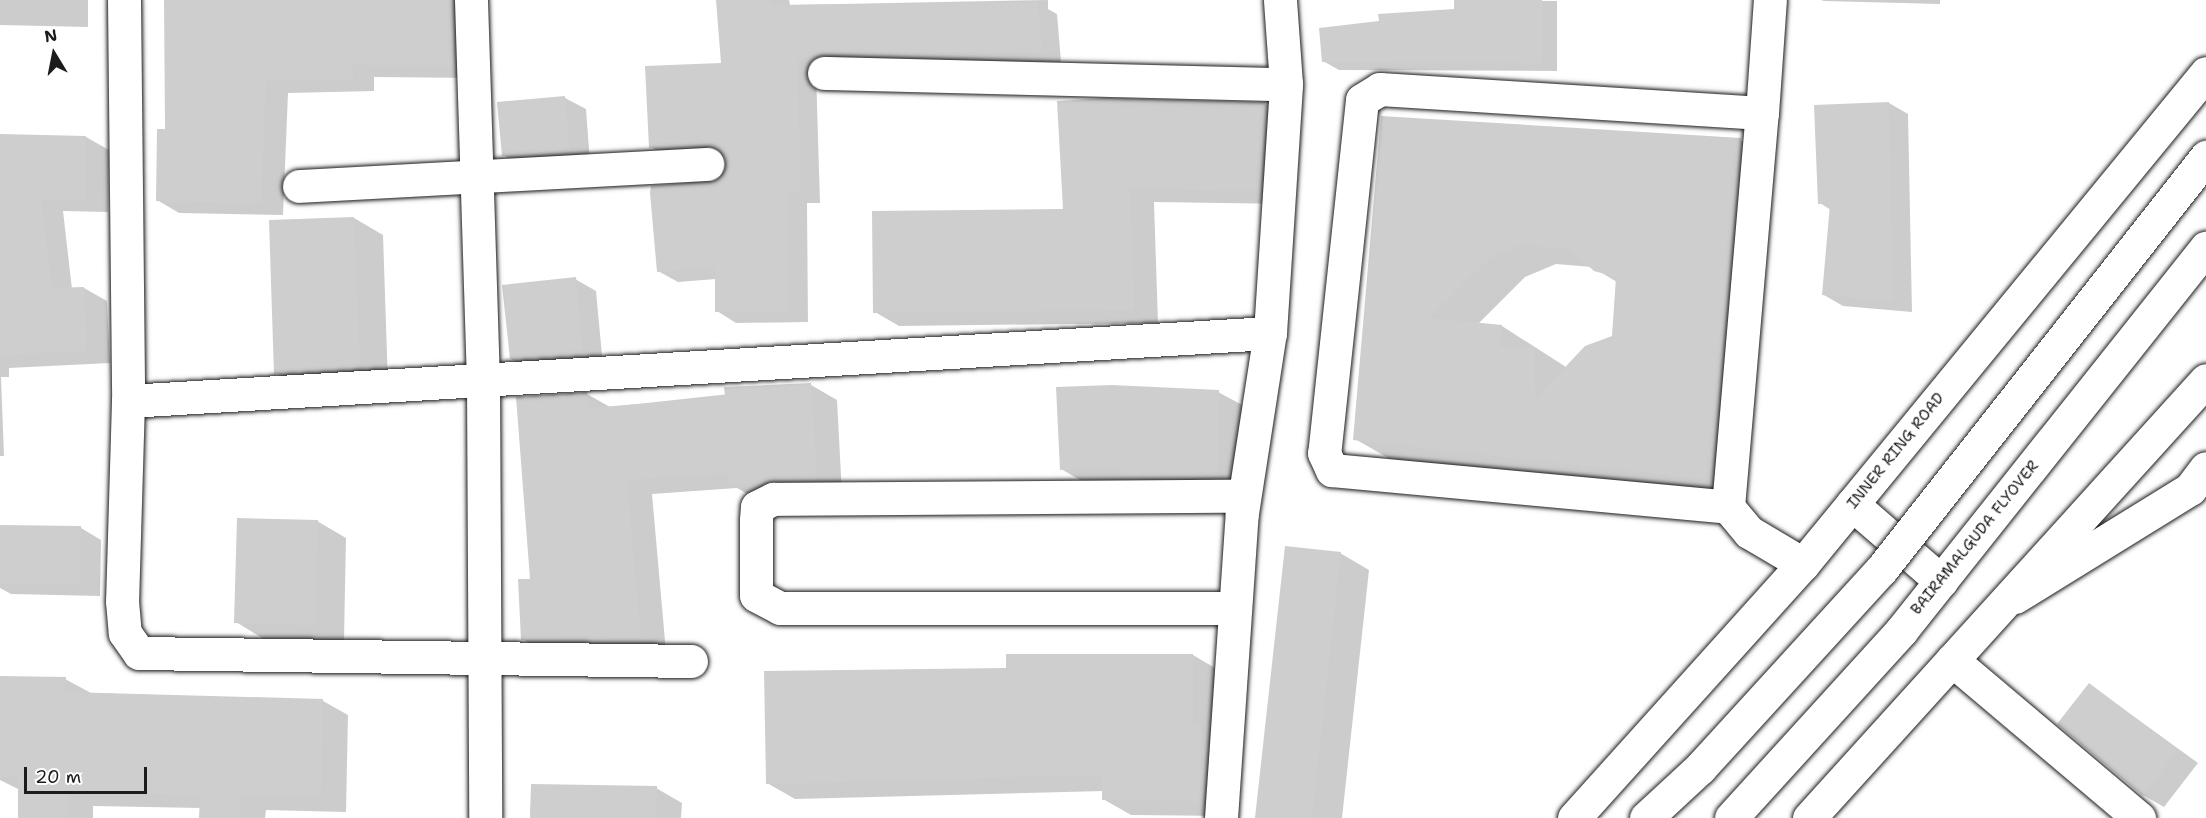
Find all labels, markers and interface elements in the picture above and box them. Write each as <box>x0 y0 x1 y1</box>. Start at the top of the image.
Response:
north arrow <box>24 24 84 84</box>
text: N <box>43 24 59 47</box>
street label: INNER RING ROAD <box>1844 390 1948 512</box>
street label: BAIRAMALGUDA FLYOVER <box>1907 457 2043 619</box>
scale bar <box>27 755 150 793</box>
text: 20 m <box>35 765 81 789</box>

